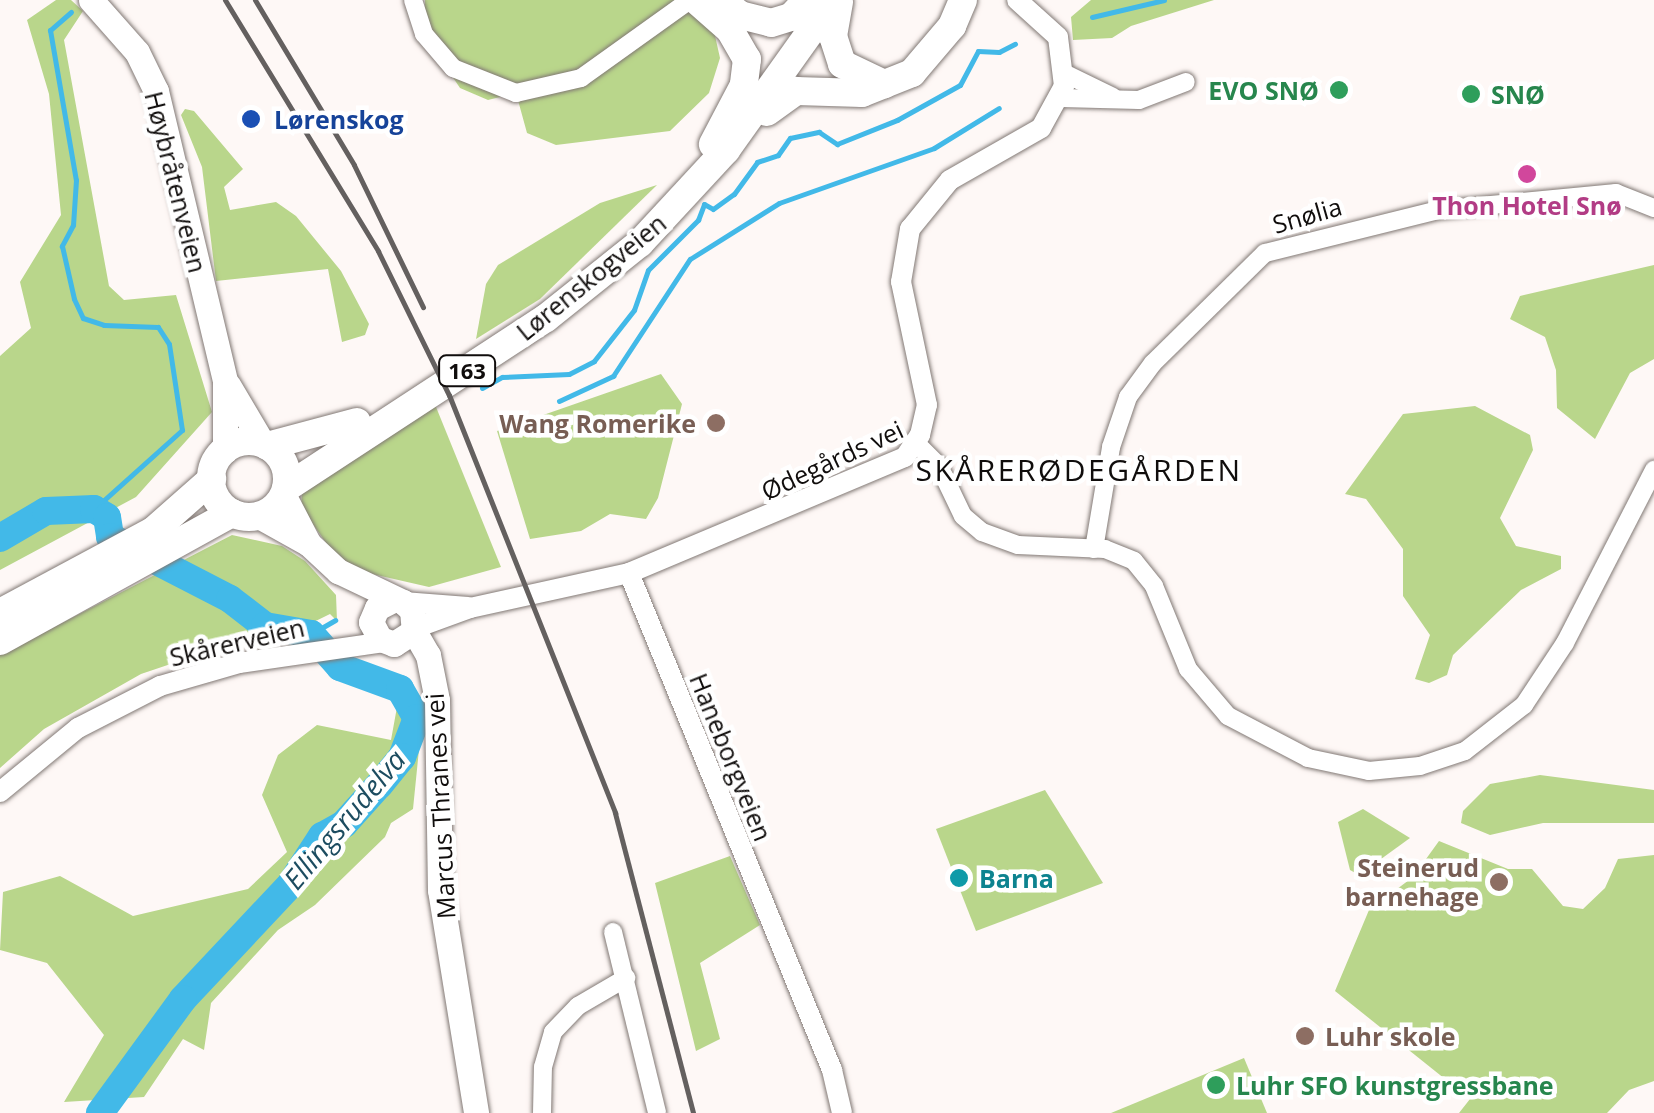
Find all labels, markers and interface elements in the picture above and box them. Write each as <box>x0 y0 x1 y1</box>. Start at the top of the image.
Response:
place label: EVO SNØ <box>1208 75 1319 105</box>
marker: EVO SNØ <box>1328 79 1350 101</box>
place label: SNØ <box>1491 79 1545 109</box>
marker: SNØ <box>1460 83 1482 105</box>
street label: Høybråtenveien <box>139 88 213 276</box>
place label: Lørenskog <box>274 104 404 134</box>
marker: Lørenskog <box>238 106 264 132</box>
marker: Thon Hotel Snø <box>1516 163 1538 185</box>
place label: Thon Hotel Snø <box>1432 190 1622 220</box>
street label: Snølia <box>1269 191 1345 239</box>
street label: Lørenskogveien <box>510 208 672 346</box>
road number: 163 <box>437 354 497 388</box>
place label: Wang Romerike <box>499 408 696 438</box>
marker: Wang Romerike <box>705 412 727 434</box>
street label: Ødegårds vei <box>756 414 908 506</box>
district label: SKÅRERØDEGÅRDEN <box>915 452 1243 488</box>
street label: Skårerveien <box>167 612 307 672</box>
street label: Haneborgveien <box>684 669 778 845</box>
street label: Marcus Thranes vei <box>419 692 461 920</box>
water label: Ellingsrudelva <box>276 743 412 895</box>
place label: Steinerud barnehage <box>1345 853 1479 912</box>
place label: Barna <box>979 863 1054 893</box>
marker: Barna <box>948 867 970 889</box>
marker: Steinerud barnehage <box>1488 871 1510 893</box>
place label: Luhr skole <box>1325 1021 1456 1051</box>
marker: Luhr skole <box>1294 1025 1316 1047</box>
place label: Luhr SFO kunstgressbane <box>1236 1070 1554 1100</box>
marker: Luhr SFO kunstgressbane <box>1205 1074 1227 1096</box>

